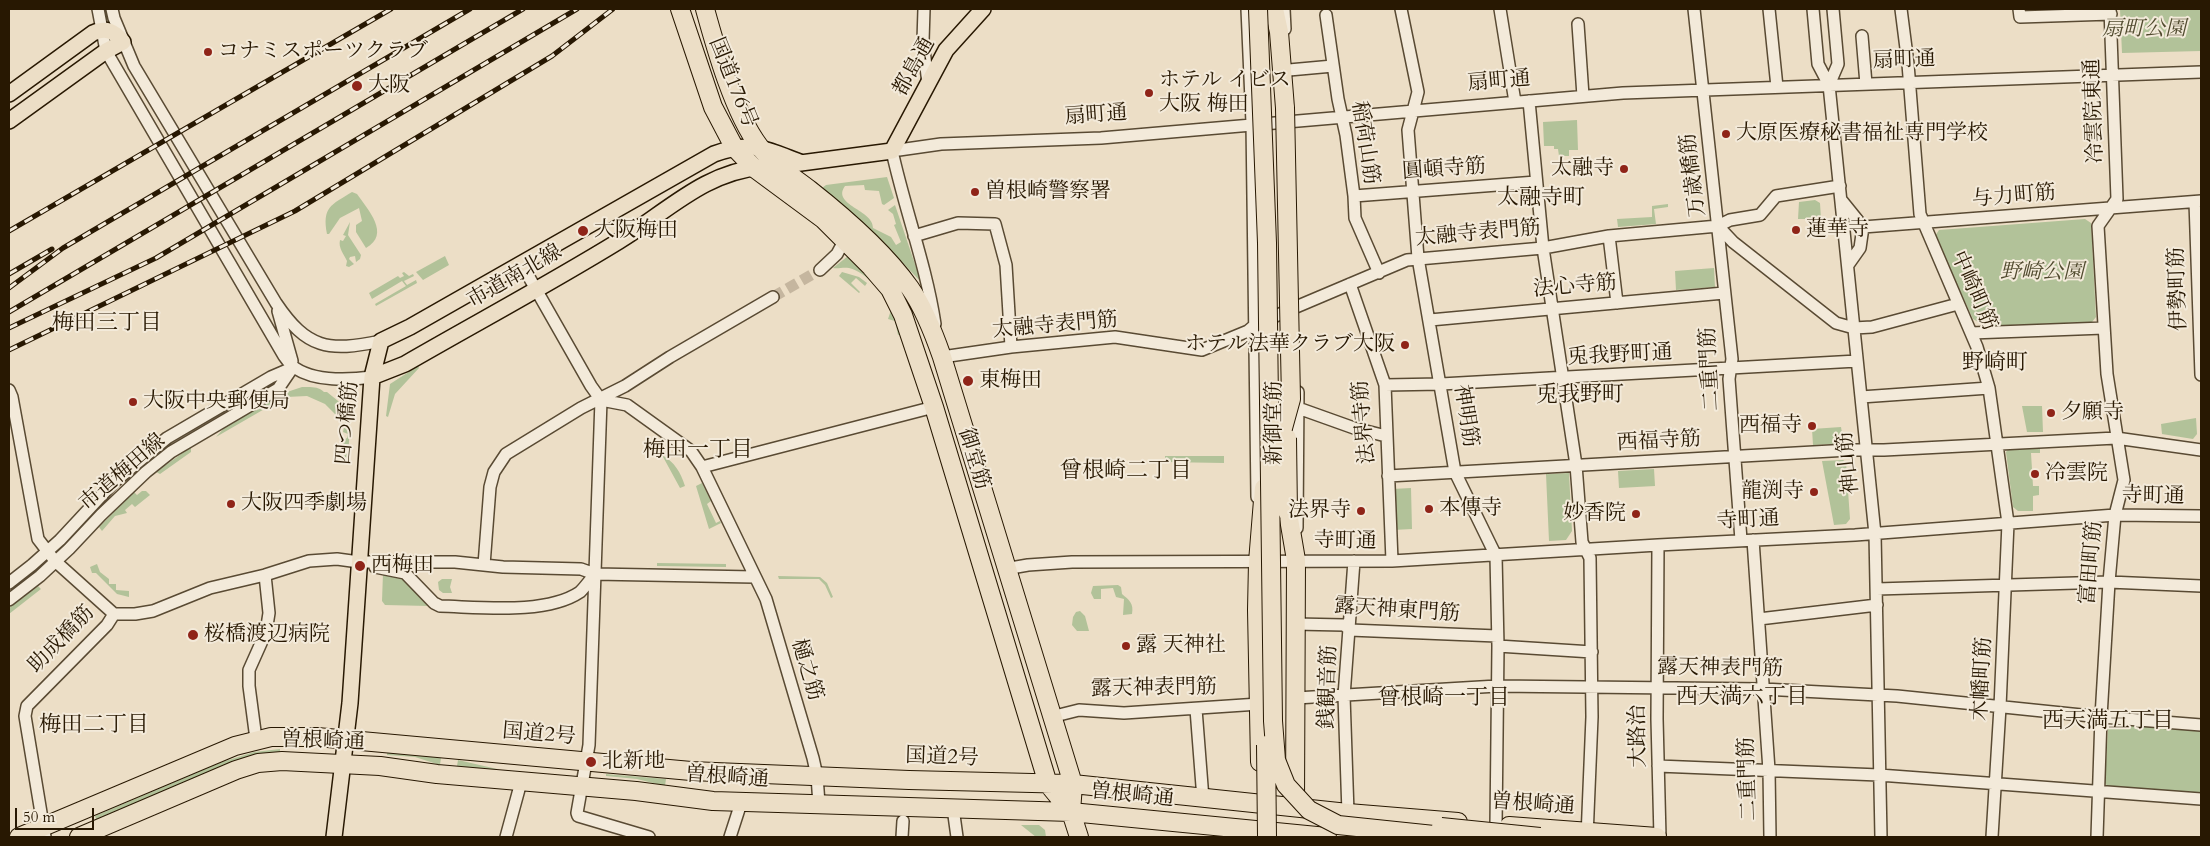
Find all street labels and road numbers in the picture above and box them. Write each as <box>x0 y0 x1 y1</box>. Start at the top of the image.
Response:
street label: 都島通 <box>889 33 941 101</box>
street label: 国道176号 <box>702 34 762 132</box>
street label: 扇町通 <box>1872 47 1936 75</box>
street label: 冷雲院東通 <box>2081 58 2109 164</box>
street label: 扇町通 <box>1467 67 1531 97</box>
street label: 稲荷山筋 <box>1345 100 1383 186</box>
street label: 扇町通 <box>1064 101 1128 131</box>
street label: 万歳橋筋 <box>1676 132 1712 218</box>
street label: 圓頓寺筋 <box>1401 155 1487 185</box>
street label: 与力町筋 <box>1971 181 2057 213</box>
street label: 太融寺表門筋 <box>1414 216 1542 252</box>
street label: 市道南北線 <box>463 240 567 314</box>
street label: 伊勢町筋 <box>2165 247 2193 331</box>
street label: 中崎町筋 <box>1944 248 2002 334</box>
street label: 法心寺筋 <box>1532 271 1618 303</box>
street label: 太融寺表門筋 <box>991 308 1119 344</box>
street label: 二重門筋 <box>1696 326 1726 412</box>
street label: 兎我野町通 <box>1567 341 1673 371</box>
street label: 法界寺筋 <box>1349 379 1381 465</box>
street label: 四つ橋筋 <box>332 380 364 466</box>
street label: 新御堂筋 <box>1262 381 1288 465</box>
street label: 神明筋 <box>1448 383 1482 449</box>
street label: 御堂筋 <box>952 425 994 493</box>
street label: 西福寺筋 <box>1616 427 1702 457</box>
street label: 市道梅田線 <box>75 429 171 517</box>
street label: 神山筋 <box>1833 430 1865 496</box>
street label: 寺町通 <box>2121 484 2185 510</box>
street label: 寺町通 <box>1716 507 1780 535</box>
street label: 富田町筋 <box>2076 520 2108 606</box>
street label: 寺町通 <box>1313 529 1377 555</box>
street label: 露天神東門筋 <box>1333 594 1461 628</box>
street label: 助成橋筋 <box>24 601 100 679</box>
street label: 樋之筋 <box>785 636 827 704</box>
street label: 木幡町筋 <box>1968 636 1998 722</box>
street label: 銭観音筋 <box>1315 645 1343 729</box>
street label: 露天神表門筋 <box>1657 655 1783 683</box>
street label: 露天神表門筋 <box>1091 675 1217 703</box>
street label: 大路治 <box>1626 704 1652 768</box>
street label: 国道2号 <box>501 719 577 751</box>
street label: 曽根崎通 <box>281 728 365 756</box>
street label: 二重門筋 <box>1735 737 1763 821</box>
street label: 国道2号 <box>905 744 979 772</box>
street label: 曽根崎通 <box>684 763 770 793</box>
street label: 曽根崎通 <box>1089 779 1175 813</box>
street label: 曽根崎通 <box>1490 790 1576 820</box>

